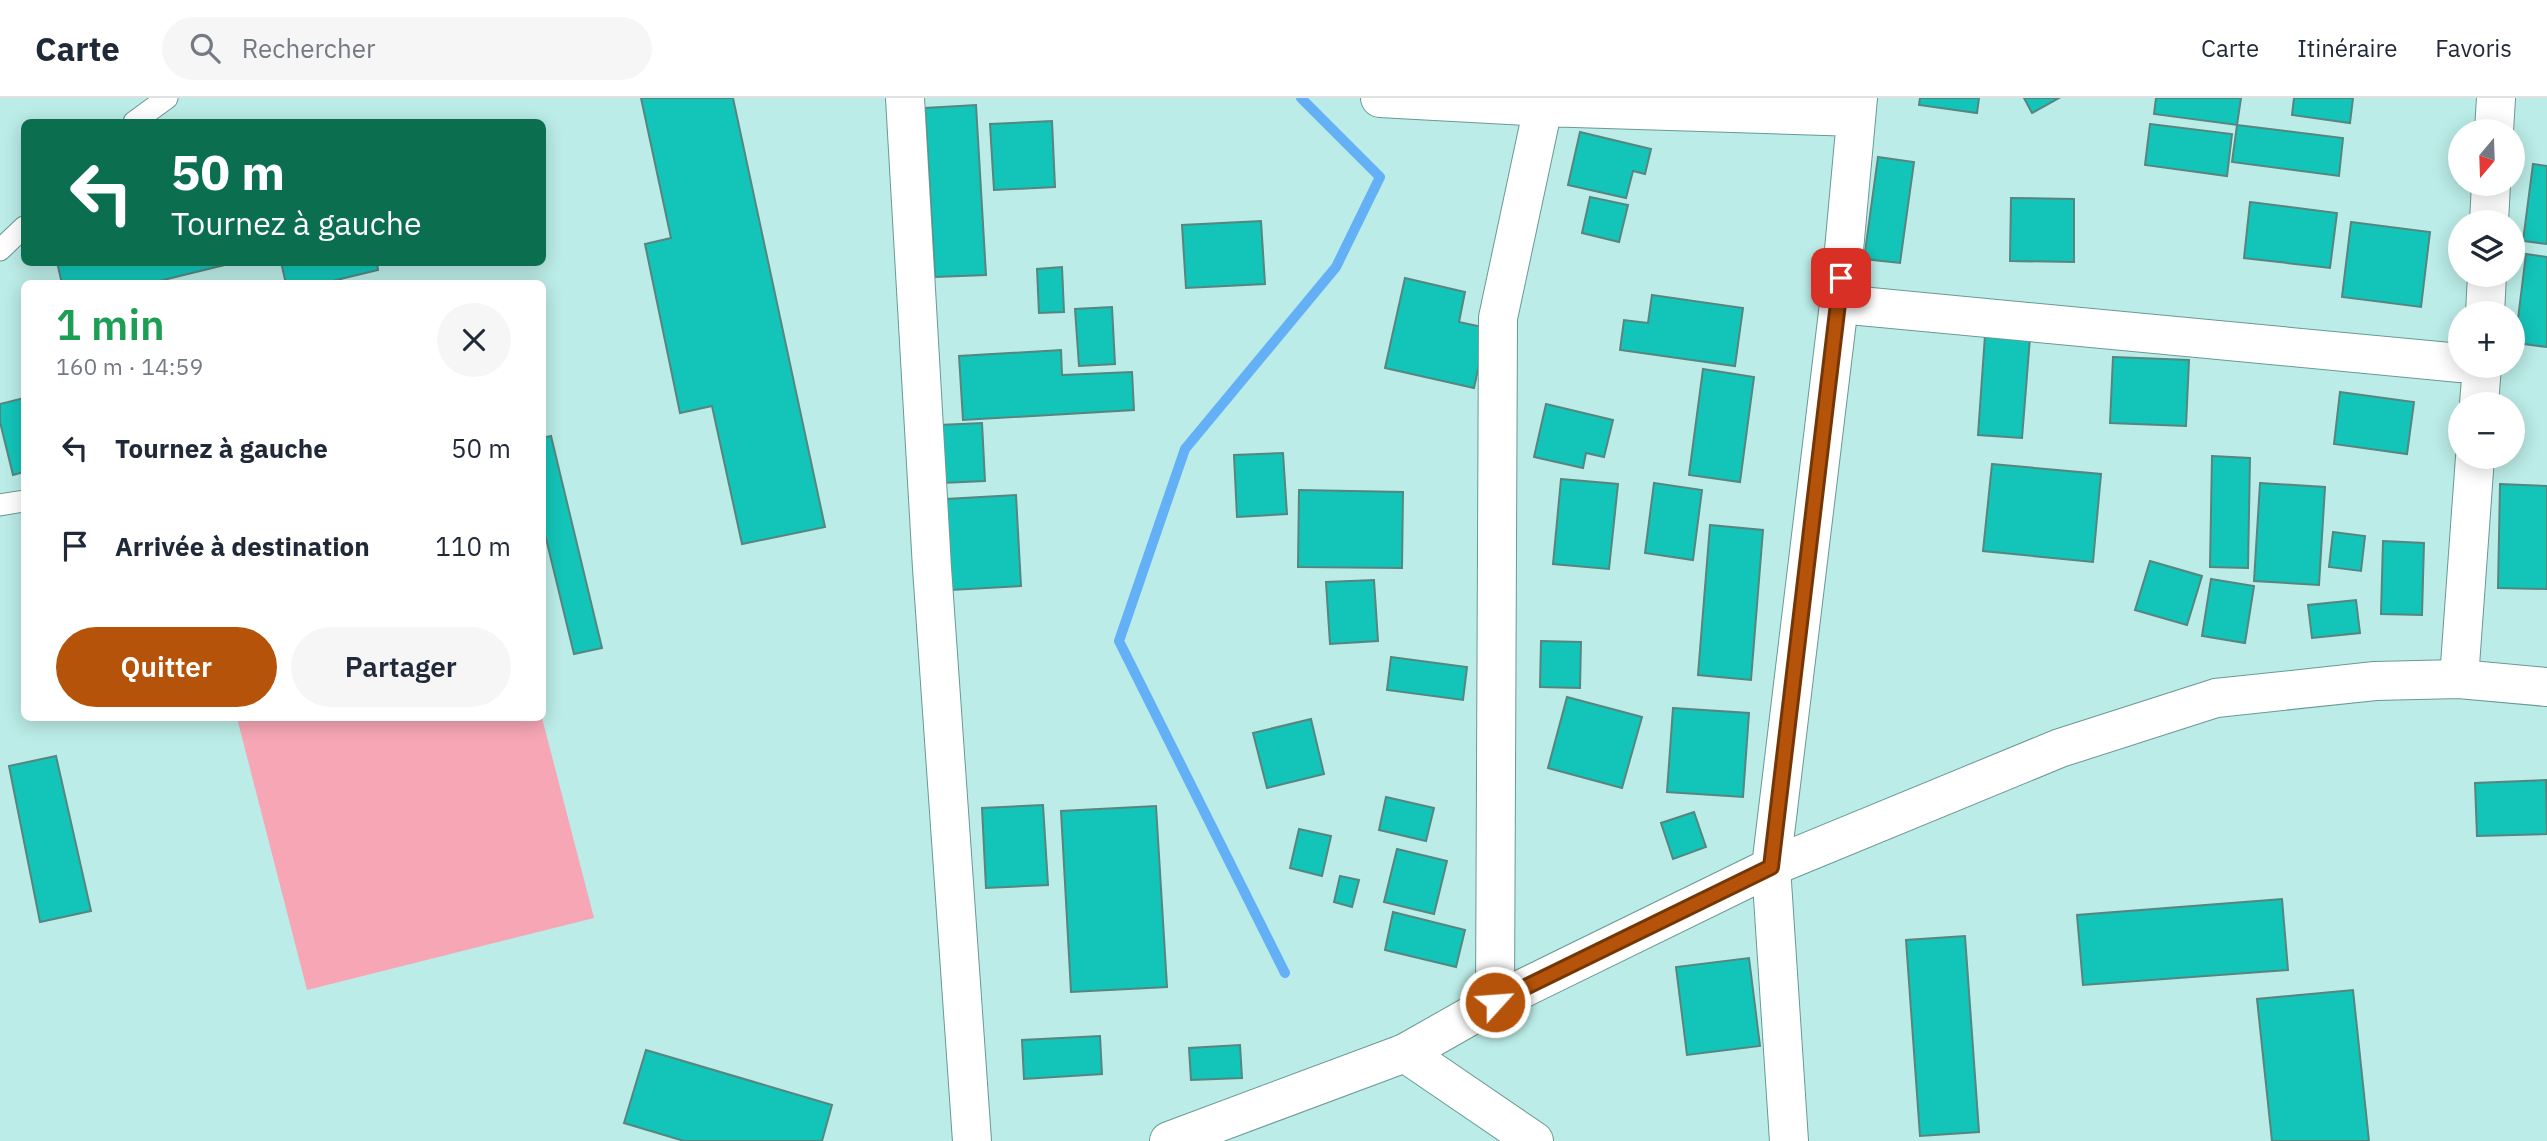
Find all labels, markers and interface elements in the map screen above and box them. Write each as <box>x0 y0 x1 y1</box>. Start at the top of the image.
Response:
search box <box>162 17 652 80</box>
text: Carte <box>35 27 120 70</box>
icon: search <box>186 29 224 67</box>
text: Rechercher <box>242 31 376 65</box>
text: Carte <box>2201 32 2259 64</box>
text: Itinéraire <box>2297 32 2397 64</box>
text: Favoris <box>2435 32 2512 64</box>
north arrow <box>2448 119 2525 196</box>
map controls <box>2448 119 2525 469</box>
text: 50 m <box>171 140 285 203</box>
icon: left <box>56 147 147 238</box>
text: Tournez à gauche <box>171 202 422 244</box>
button: layers <box>2448 210 2525 287</box>
pin <box>1811 248 1871 308</box>
icon: arrive <box>1822 259 1860 297</box>
text: 1 min <box>56 297 165 352</box>
button: + <box>2448 301 2525 378</box>
button: close <box>437 303 511 377</box>
text: 160 m · 14:59 <box>56 351 203 381</box>
button: − <box>2448 392 2525 469</box>
icon: left <box>56 429 94 467</box>
text: Tournez à gauche <box>115 431 328 465</box>
text: 50 m <box>451 431 511 465</box>
icon: arrive <box>56 527 94 565</box>
text: Arrivée à destination <box>115 529 370 563</box>
text: 110 m <box>435 529 511 563</box>
button: Quitter <box>56 627 277 707</box>
button: Partager <box>291 627 511 707</box>
position arrow <box>1458 965 1532 1039</box>

